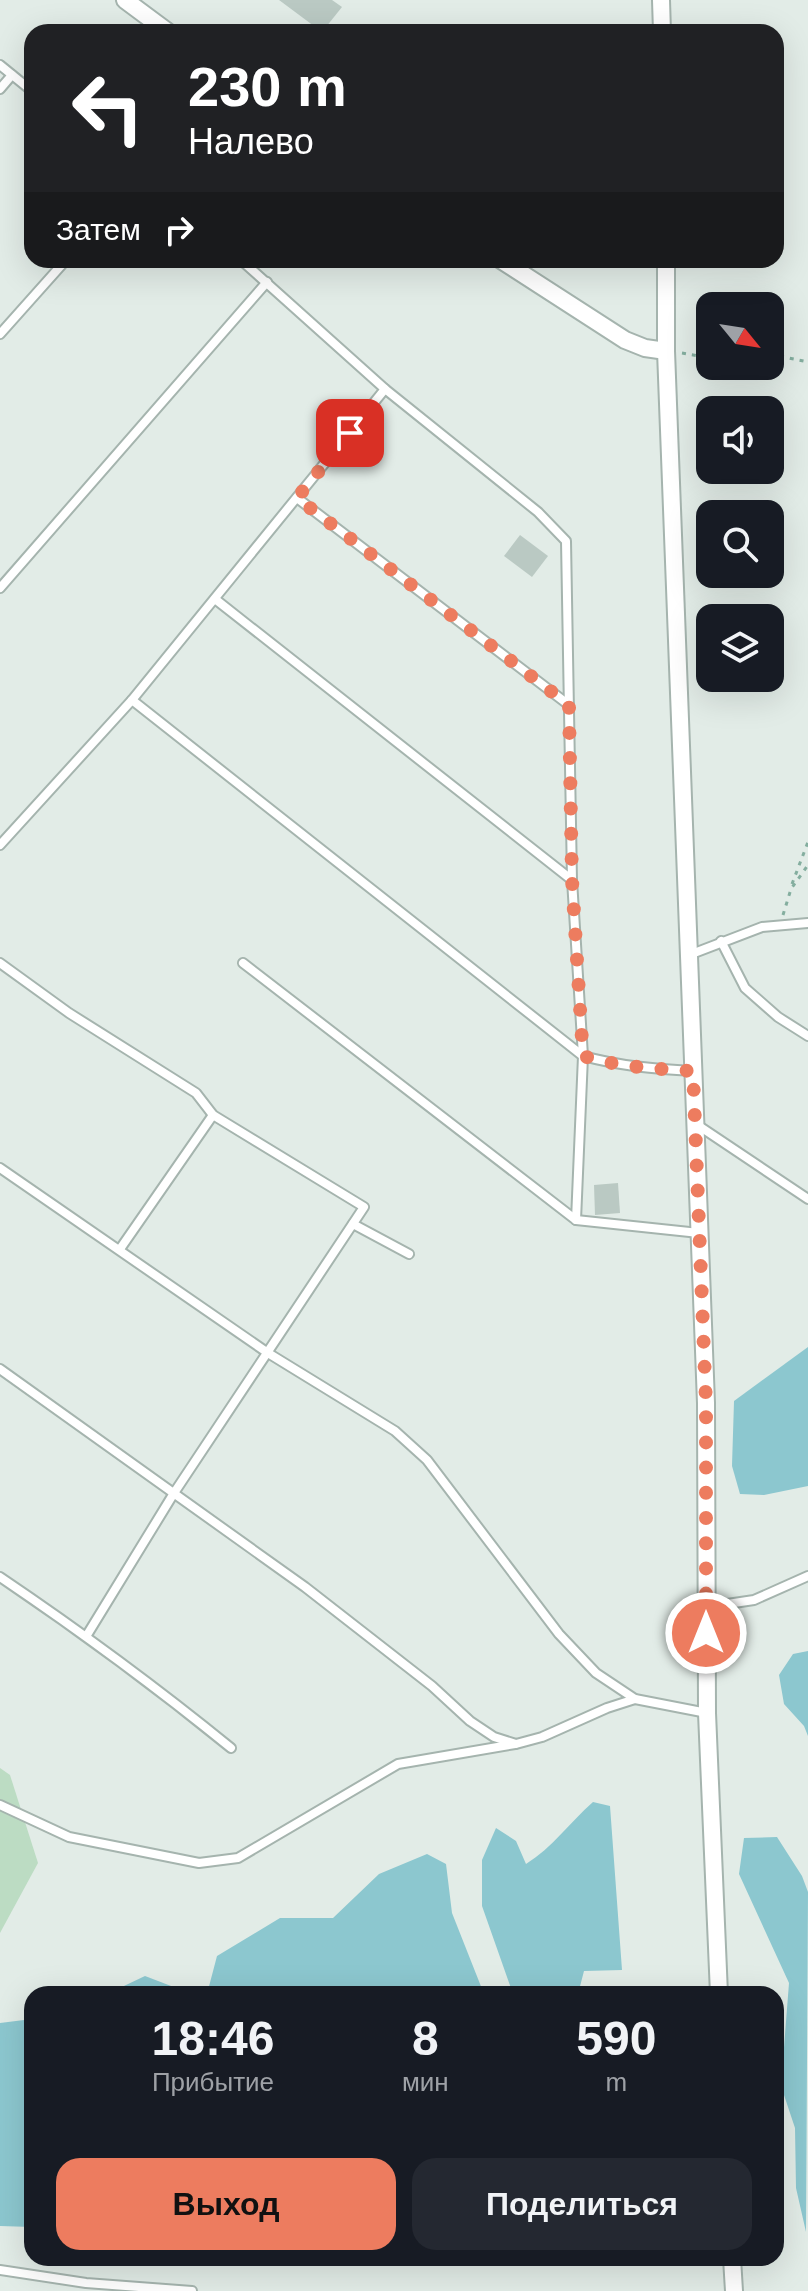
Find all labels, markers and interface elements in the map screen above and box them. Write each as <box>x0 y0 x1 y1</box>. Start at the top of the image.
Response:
text: 230 m <box>188 55 347 118</box>
icon: left <box>56 56 160 160</box>
text: Налево <box>188 121 314 162</box>
icon: right <box>157 208 201 252</box>
text: Затем <box>56 213 141 246</box>
north arrow <box>696 292 784 380</box>
map controls <box>696 292 784 692</box>
button: sound <box>696 396 784 484</box>
pin <box>316 399 384 467</box>
icon: arrive <box>328 411 372 455</box>
button: search <box>696 500 784 588</box>
button: layers <box>696 604 784 692</box>
position arrow <box>664 1591 748 1675</box>
text: 18:46 <box>152 2012 274 2065</box>
text: 8 <box>412 2012 439 2065</box>
text: 590 <box>576 2012 656 2065</box>
text: Прибытие <box>152 2067 274 2097</box>
text: мин <box>402 2067 449 2097</box>
text: m <box>606 2067 627 2097</box>
button: Выход <box>56 2158 396 2250</box>
button: Поделиться <box>412 2158 752 2250</box>

